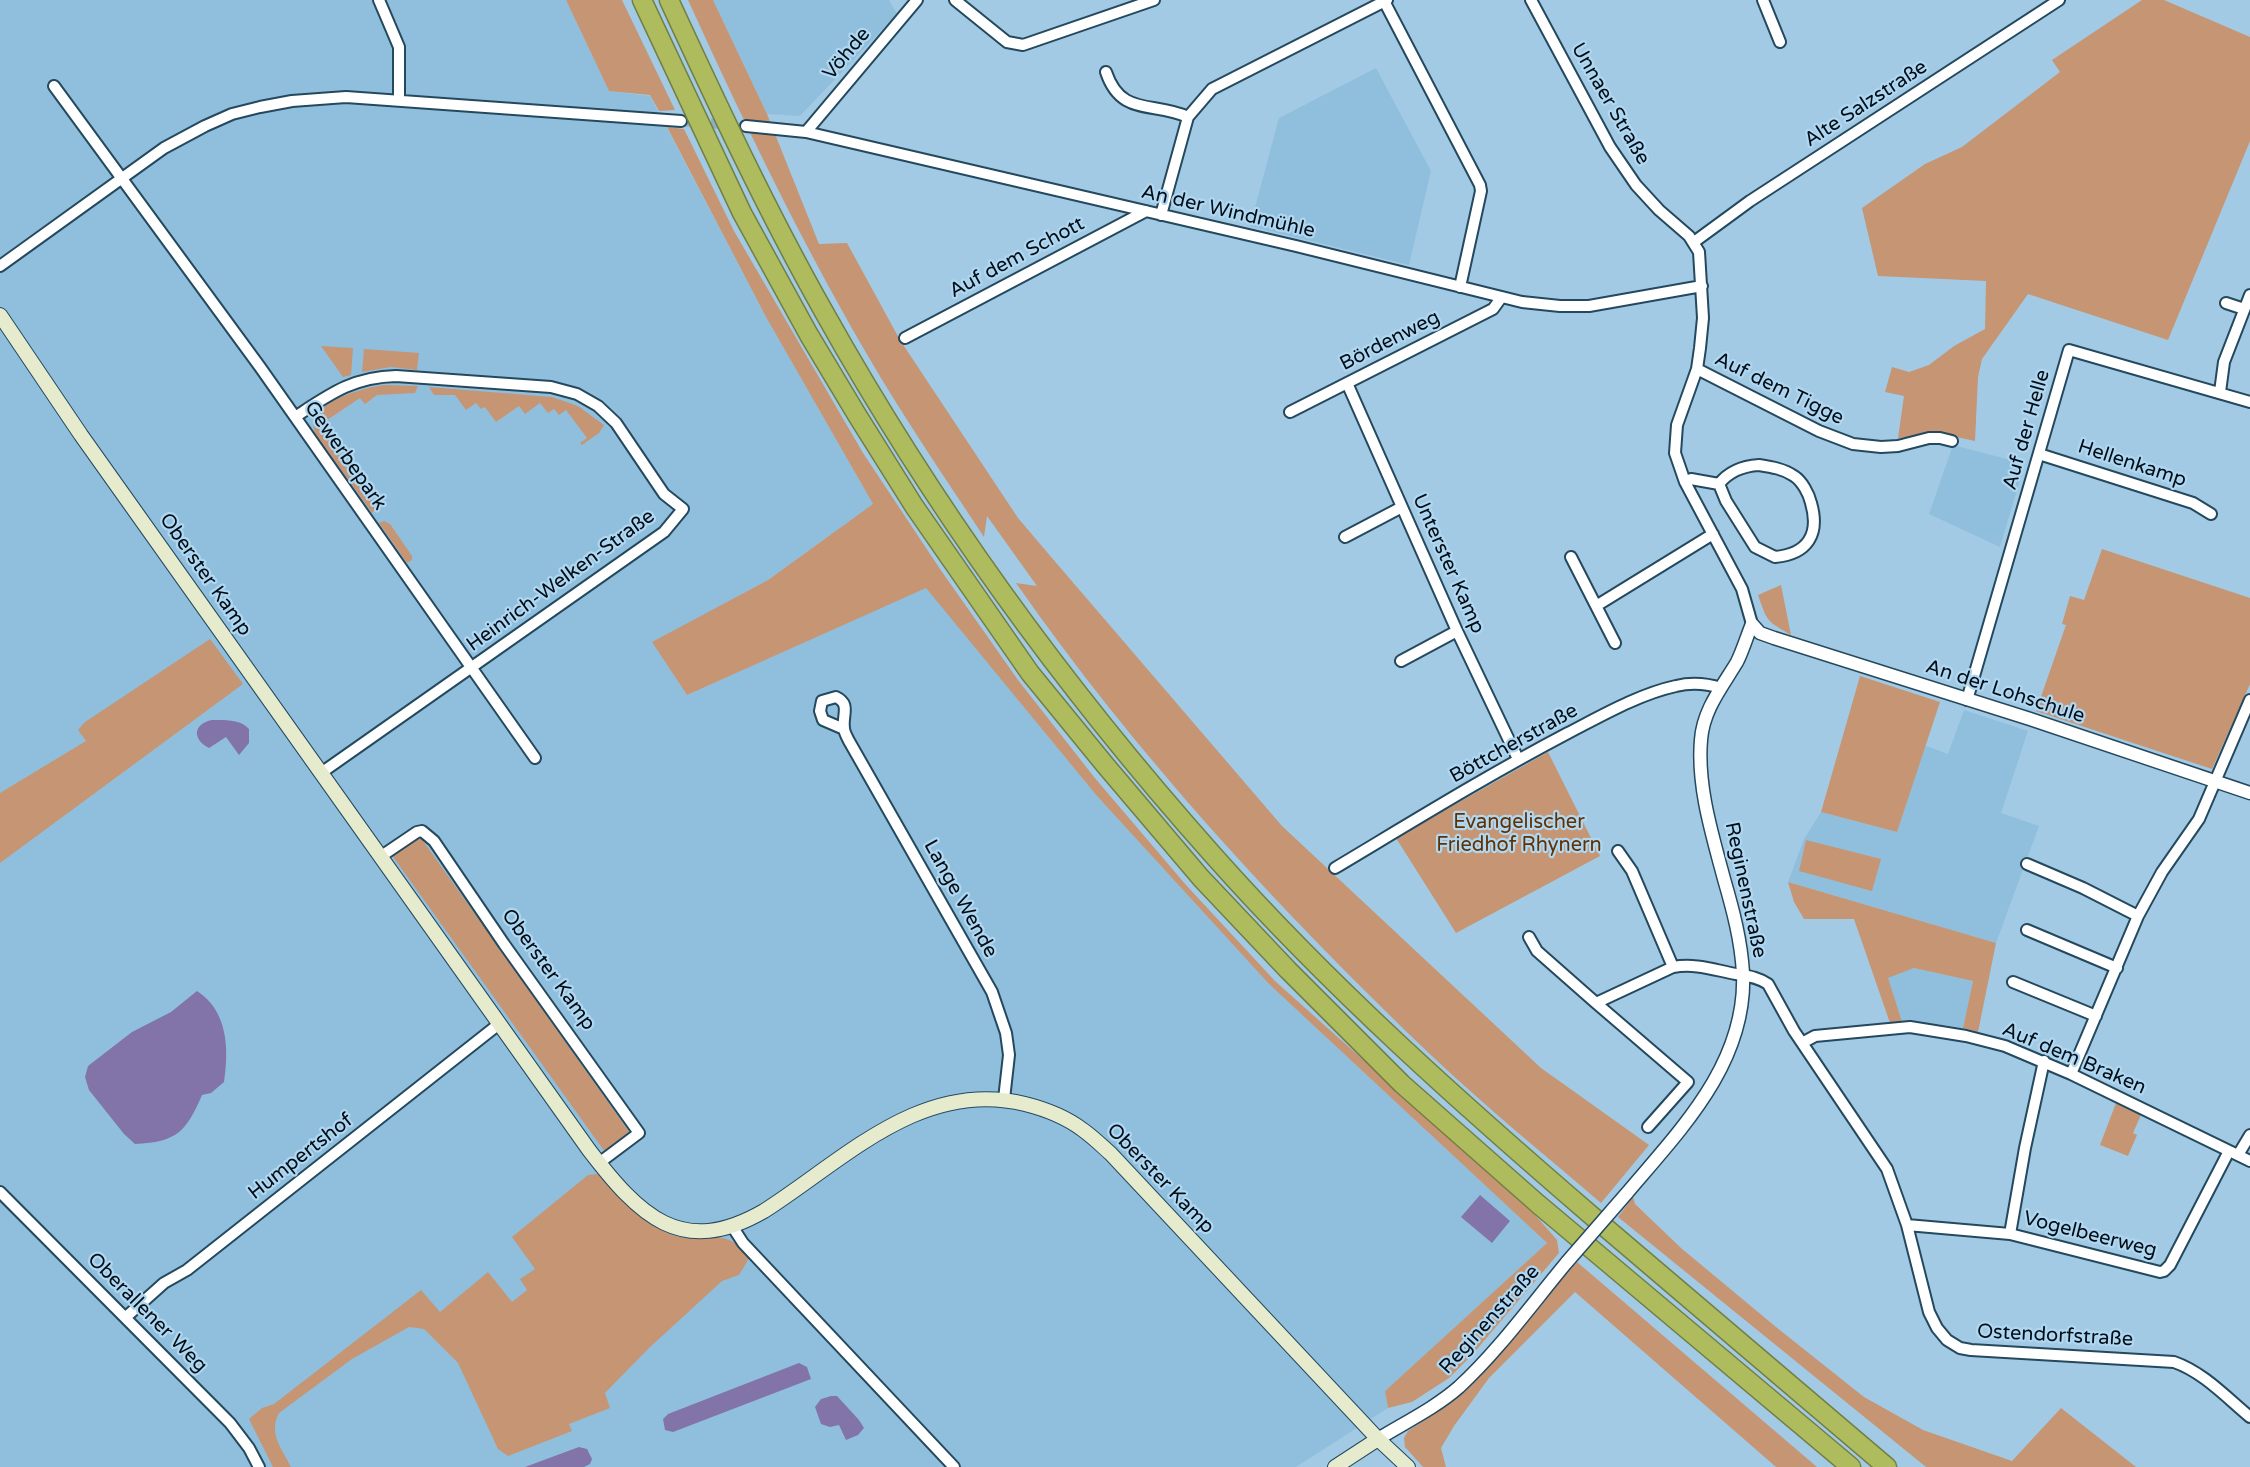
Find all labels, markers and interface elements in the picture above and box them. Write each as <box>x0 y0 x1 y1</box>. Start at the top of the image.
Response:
street label: Vöhde <box>818 23 876 85</box>
street label: Unnaer Straße <box>1565 39 1655 169</box>
street label: Alte Salzstraße <box>1800 55 1932 153</box>
street label: An der Windmühle <box>1139 180 1317 244</box>
street label: Auf dem Schott <box>945 212 1089 304</box>
street label: Bördenweg <box>1336 306 1444 376</box>
street label: Auf dem Tigge <box>1711 347 1847 431</box>
street label: Auf der Helle <box>1998 367 2056 493</box>
street label: Gewerbepark <box>299 397 391 515</box>
street label: Hellenkamp <box>2075 435 2189 493</box>
street label: Unterster Kamp <box>1407 491 1489 637</box>
street label: Heinrich-Welken-Straße <box>462 505 660 657</box>
street label: Oberster Kamp <box>154 509 256 641</box>
street label: An der Lohschule <box>1923 655 2087 729</box>
street label: Böttcherstraße <box>1446 699 1582 789</box>
park label: Evangelischer Friedhof Rhynern <box>1436 811 1602 858</box>
street label: Reginenstraße <box>1719 820 1771 960</box>
street label: Lange Wende <box>918 836 1002 962</box>
street label: Oberster Kamp <box>496 905 600 1035</box>
street label: Auf dem Braken <box>1998 1018 2150 1100</box>
street label: Humpertshof <box>244 1109 358 1205</box>
street label: Oberster Kamp <box>1101 1119 1219 1239</box>
street label: Vogelbeerweg <box>2021 1207 2159 1263</box>
street label: Oberallener Weg <box>82 1248 212 1378</box>
street label: Reginenstraße <box>1435 1261 1545 1379</box>
street label: Ostendorfstraße <box>1976 1320 2134 1352</box>

